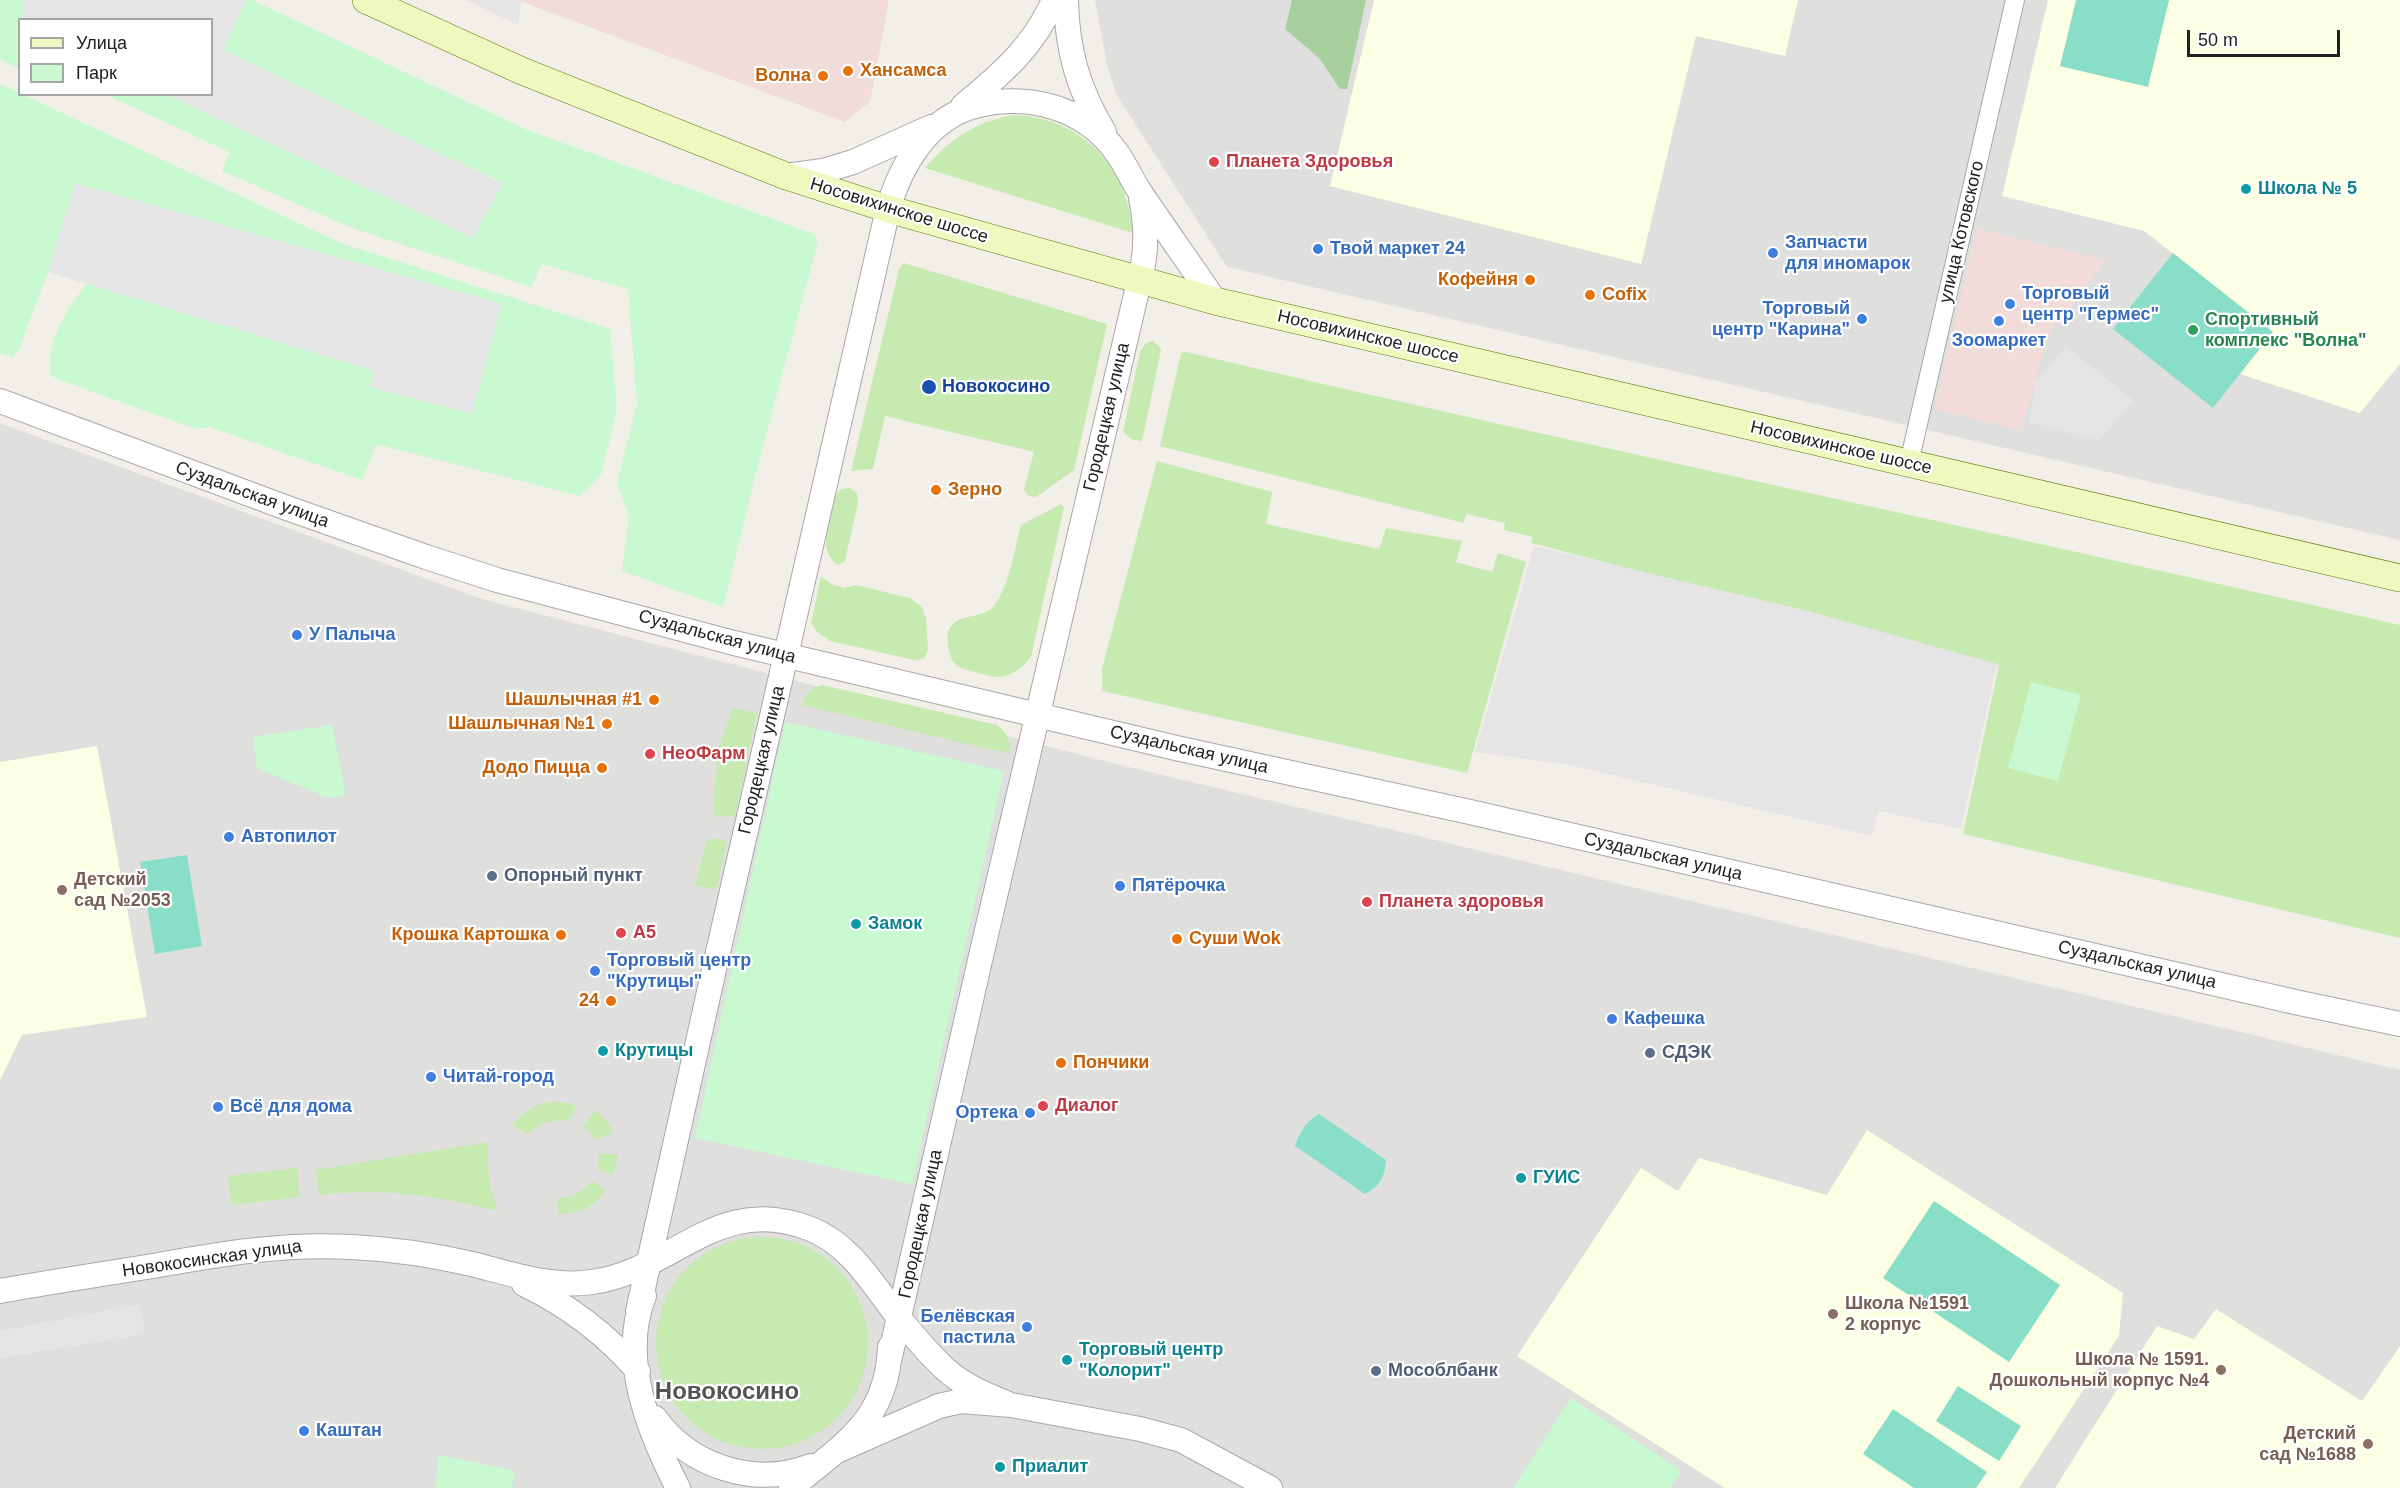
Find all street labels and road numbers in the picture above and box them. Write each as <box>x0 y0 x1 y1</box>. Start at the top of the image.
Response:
street label: улица Котовского <box>1935 159 1989 305</box>
street label: Носовихинское шоссе <box>807 174 991 248</box>
street label: Носовихинское шоссе <box>1275 306 1461 368</box>
street label: Городецкая улица <box>1079 341 1135 493</box>
street label: Носовихинское шоссе <box>1748 417 1934 479</box>
street label: Суздальская улица <box>172 457 332 533</box>
street label: Суздальская улица <box>636 606 798 668</box>
street label: Городецкая улица <box>734 684 790 836</box>
street label: Суздальская улица <box>1108 721 1270 779</box>
street label: Суздальская улица <box>1582 828 1744 886</box>
street label: Суздальская улица <box>2056 936 2218 994</box>
street label: Городецкая улица <box>895 1148 947 1300</box>
street label: Новокосинская улица <box>121 1236 303 1282</box>

